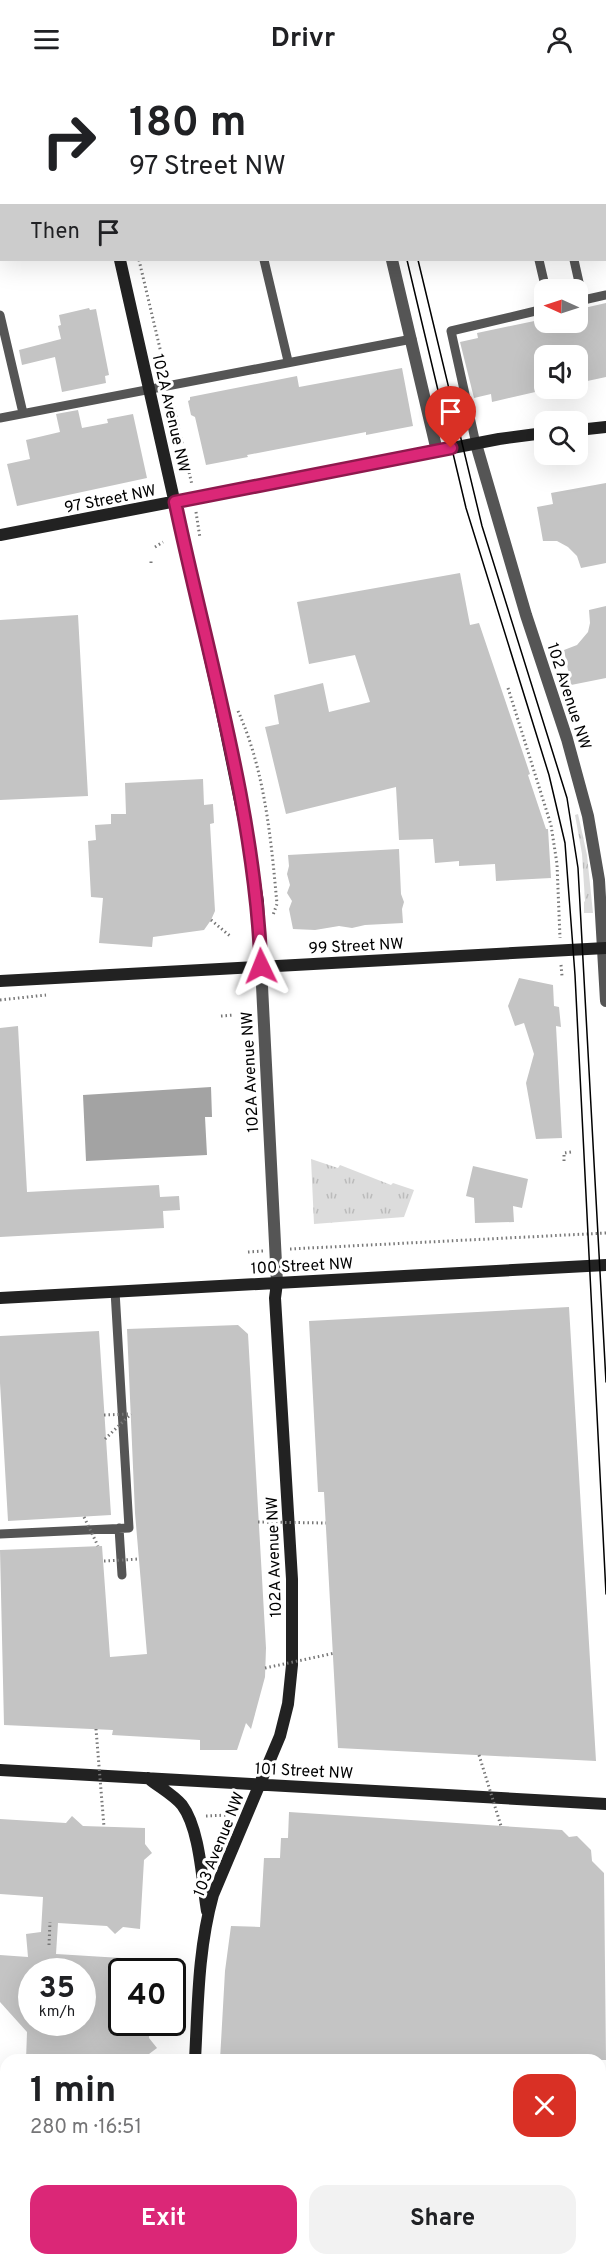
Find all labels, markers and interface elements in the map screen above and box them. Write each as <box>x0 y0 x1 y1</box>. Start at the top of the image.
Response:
text: Drivr <box>271 22 335 56</box>
icon: menu <box>30 23 63 56</box>
icon: person <box>543 23 576 56</box>
text: 180 m <box>129 98 246 151</box>
icon: right <box>30 102 108 180</box>
text: 97 Street NW <box>129 150 286 184</box>
icon: arrive <box>92 216 125 249</box>
text: Then <box>30 219 80 246</box>
north arrow <box>534 279 588 333</box>
map controls <box>534 279 588 465</box>
button: sound <box>534 345 588 399</box>
street label: 102A Avenue NW <box>147 352 193 475</box>
pin <box>425 386 476 448</box>
icon: arrive <box>434 395 467 428</box>
button: search <box>534 411 588 465</box>
street label: 97 Street NW <box>63 481 158 519</box>
street label: 102 Avenue NW <box>541 641 595 752</box>
position arrow <box>229 934 293 998</box>
street label: 99 Street NW <box>308 935 404 959</box>
street label: 102A Avenue NW <box>238 1011 264 1133</box>
street label: 100 Street NW <box>250 1254 354 1280</box>
street label: 102A Avenue NW <box>263 1496 287 1618</box>
street label: 101 Street NW <box>254 1759 354 1785</box>
street label: 103 Avenue NW <box>190 1790 250 1900</box>
speed limit sign: 40 <box>108 1958 186 2036</box>
text: 35 <box>39 1971 75 2008</box>
text: km/h <box>39 2003 75 2022</box>
text: 1 min <box>30 2069 116 2115</box>
button: close <box>513 2074 576 2137</box>
text: 280 m · 16:51 <box>30 2115 142 2141</box>
button: Exit <box>30 2185 297 2254</box>
button: Share <box>309 2185 576 2254</box>

